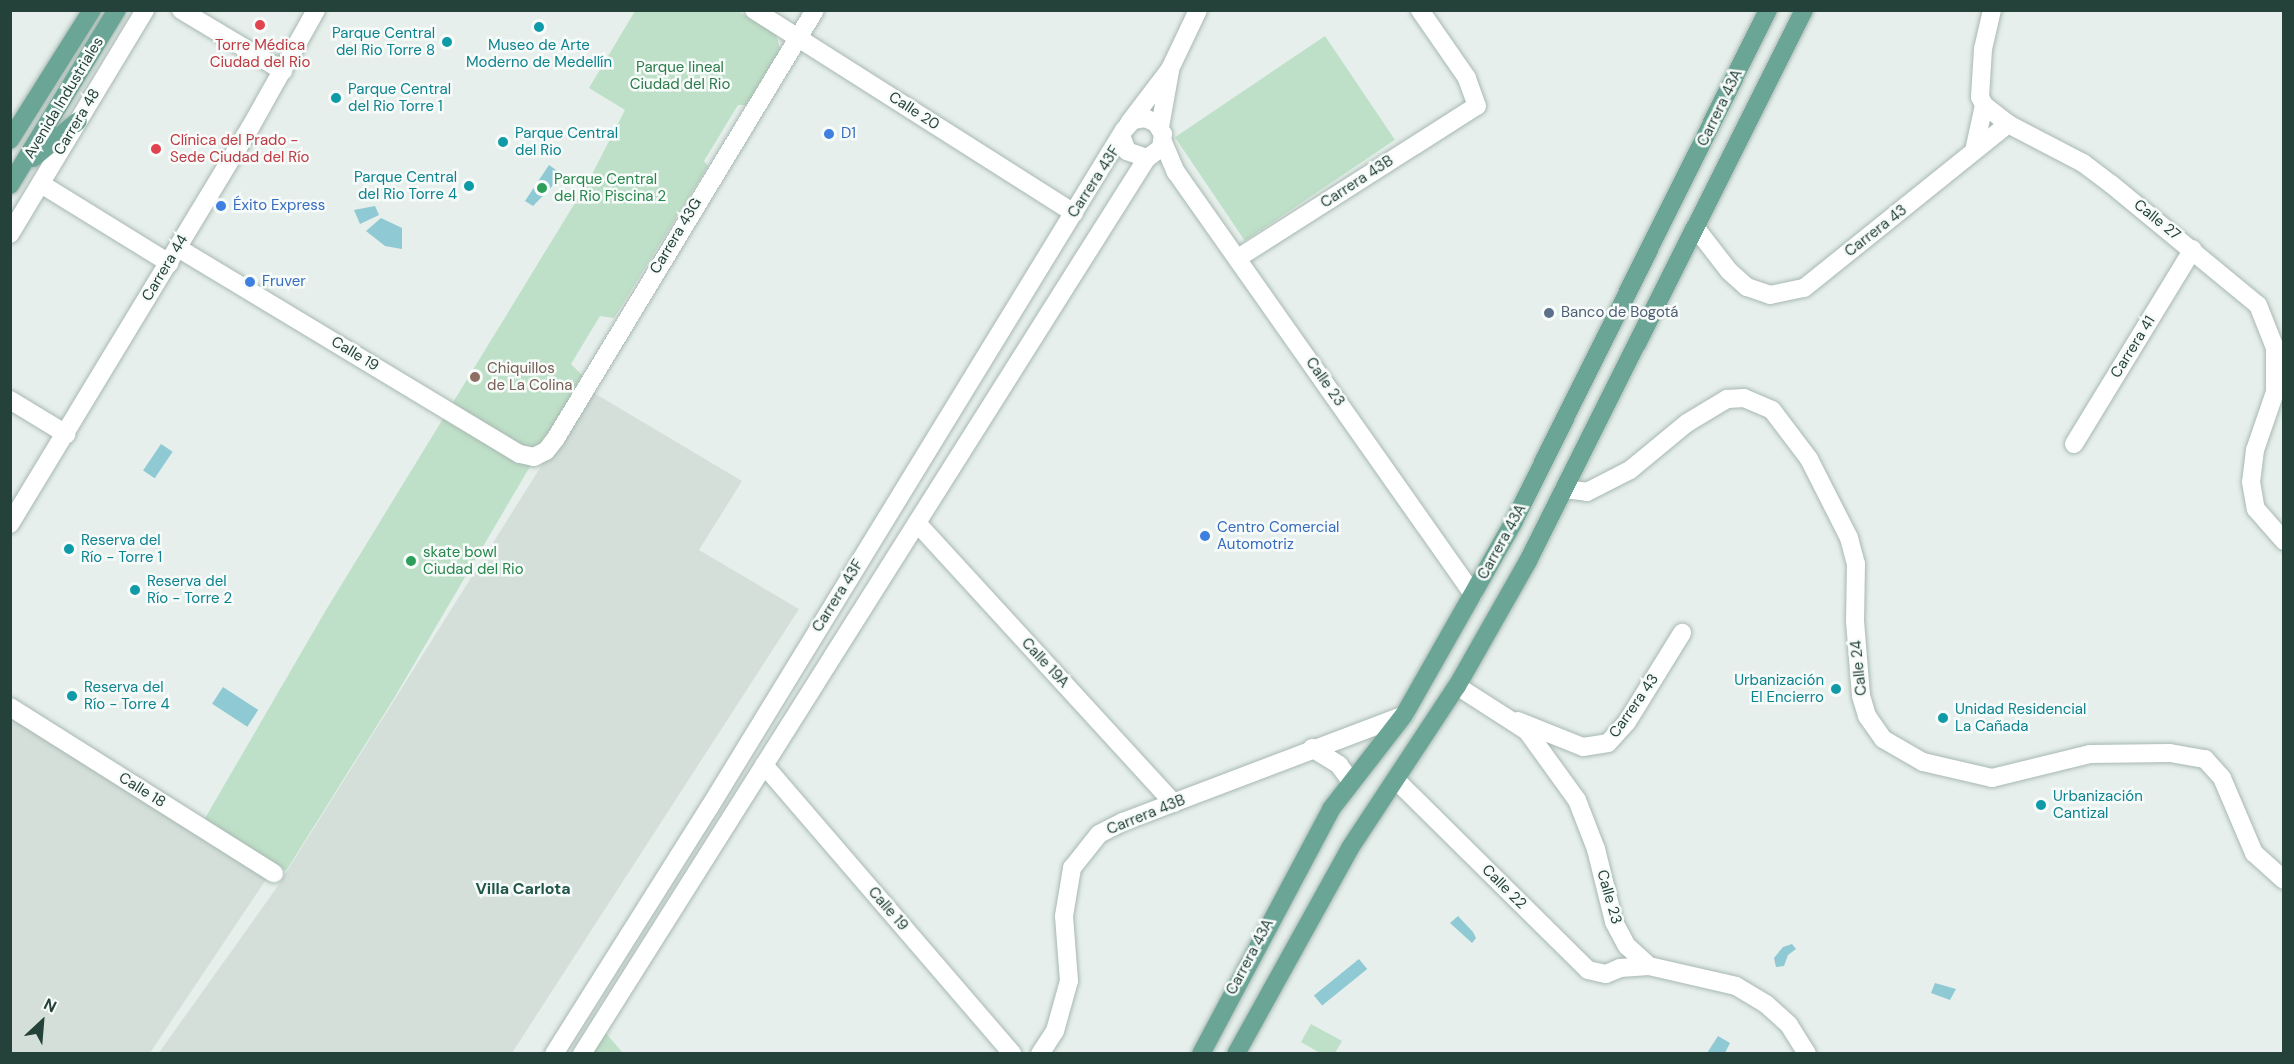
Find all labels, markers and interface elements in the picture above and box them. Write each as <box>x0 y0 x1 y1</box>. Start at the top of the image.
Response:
marker: Torre Médica Ciudad del Rio <box>251 16 269 34</box>
marker: Museo de Arte Moderno de Medellín <box>532 20 546 34</box>
place label: Parque Central del Rio Torre 8 <box>332 24 435 59</box>
street label: Avenida Industriales <box>21 34 107 162</box>
marker: Parque Central del Rio Torre 8 <box>440 35 454 49</box>
place label: Torre Médica Ciudad del Rio <box>210 36 310 71</box>
place label: Museo de Arte Moderno de Medellín <box>466 36 612 71</box>
park label: Parque lineal Ciudad del Rio <box>630 58 730 93</box>
street label: Carrera 43A <box>1694 67 1746 149</box>
place label: Parque Central del Rio Torre 1 <box>348 80 451 115</box>
street label: Carrera 48 <box>50 86 104 158</box>
street label: Calle 20 <box>885 88 943 134</box>
marker: Parque Central del Rio Torre 1 <box>329 91 343 105</box>
place label: Parque Central del Rio <box>515 124 618 159</box>
place label: D1 <box>841 125 856 143</box>
marker: D1 <box>822 127 836 141</box>
place label: Clínica del Prado - Sede Ciudad del Río <box>170 131 309 166</box>
marker: Parque Central del Rio <box>496 135 510 149</box>
marker: Clínica del Prado - Sede Ciudad del Río <box>147 140 165 158</box>
street label: Carrera 43F <box>1064 143 1124 221</box>
street label: Carrera 43B <box>1317 152 1397 212</box>
place label: Parque Central del Rio Torre 4 <box>354 168 457 203</box>
place label: Parque Central del Rio Piscina 2 <box>554 170 666 205</box>
marker: Parque Central del Rio Torre 4 <box>462 179 476 193</box>
marker: Parque Central del Rio Piscina 2 <box>535 181 549 195</box>
street label: Carrera 43G <box>646 195 706 277</box>
street label: Calle 27 <box>2130 196 2184 244</box>
place label: Éxito Express <box>233 197 325 215</box>
marker: Éxito Express <box>214 199 228 213</box>
street label: Carrera 43 <box>1841 201 1911 261</box>
street label: Carrera 44 <box>138 232 192 304</box>
place label: Fruver <box>262 273 306 291</box>
marker: Fruver <box>243 275 257 289</box>
place label: Banco de Bogotá <box>1561 304 1679 322</box>
marker: Banco de Bogotá <box>1542 306 1556 320</box>
street label: Carrera 41 <box>2107 313 2159 381</box>
street label: Calle 19 <box>328 333 382 375</box>
street label: Calle 23 <box>1302 354 1348 410</box>
place label: Chiquillos de La Colina <box>487 359 572 394</box>
marker: Chiquillos de La Colina <box>468 370 482 384</box>
street label: Carrera 43A <box>1474 501 1530 583</box>
place label: Centro Comercial Automotriz <box>1217 518 1339 553</box>
marker: Centro Comercial Automotriz <box>1198 529 1212 543</box>
place label: Reserva del Río - Torre 1 <box>81 531 162 566</box>
marker: Reserva del Río - Torre 1 <box>62 542 76 556</box>
place label: skate bowl Ciudad del Rio <box>423 543 524 578</box>
marker: skate bowl Ciudad del Rio <box>404 554 418 568</box>
street label: Carrera 43F <box>809 556 867 636</box>
place label: Reserva del Río - Torre 2 <box>147 572 232 607</box>
marker: Reserva del Río - Torre 2 <box>128 583 142 597</box>
street label: Calle 19A <box>1017 634 1073 692</box>
street label: Calle 24 <box>1847 639 1871 697</box>
street label: Carrera 43 <box>1605 671 1663 741</box>
place label: Urbanización El Encierro <box>1734 671 1824 706</box>
place label: Reserva del Río - Torre 4 <box>84 678 170 713</box>
marker: Urbanización El Encierro <box>1829 682 1843 696</box>
marker: Reserva del Río - Torre 4 <box>65 689 79 703</box>
place label: Unidad Residencial La Cañada <box>1955 700 2086 735</box>
marker: Unidad Residencial La Cañada <box>1936 711 1950 725</box>
street label: Calle 18 <box>115 769 169 811</box>
place label: Urbanización Cantizal <box>2053 787 2143 822</box>
street label: Carrera 43B <box>1104 791 1188 839</box>
marker: Urbanización Cantizal <box>2034 798 2048 812</box>
street label: Calle 22 <box>1478 861 1530 913</box>
street label: Calle 23 <box>1593 868 1625 926</box>
district label: Villa Carlota <box>475 879 571 899</box>
street label: Calle 19 <box>864 883 912 935</box>
street label: Carrera 43A <box>1223 916 1277 998</box>
north arrow <box>12 992 72 1052</box>
text: N <box>40 993 60 1017</box>

